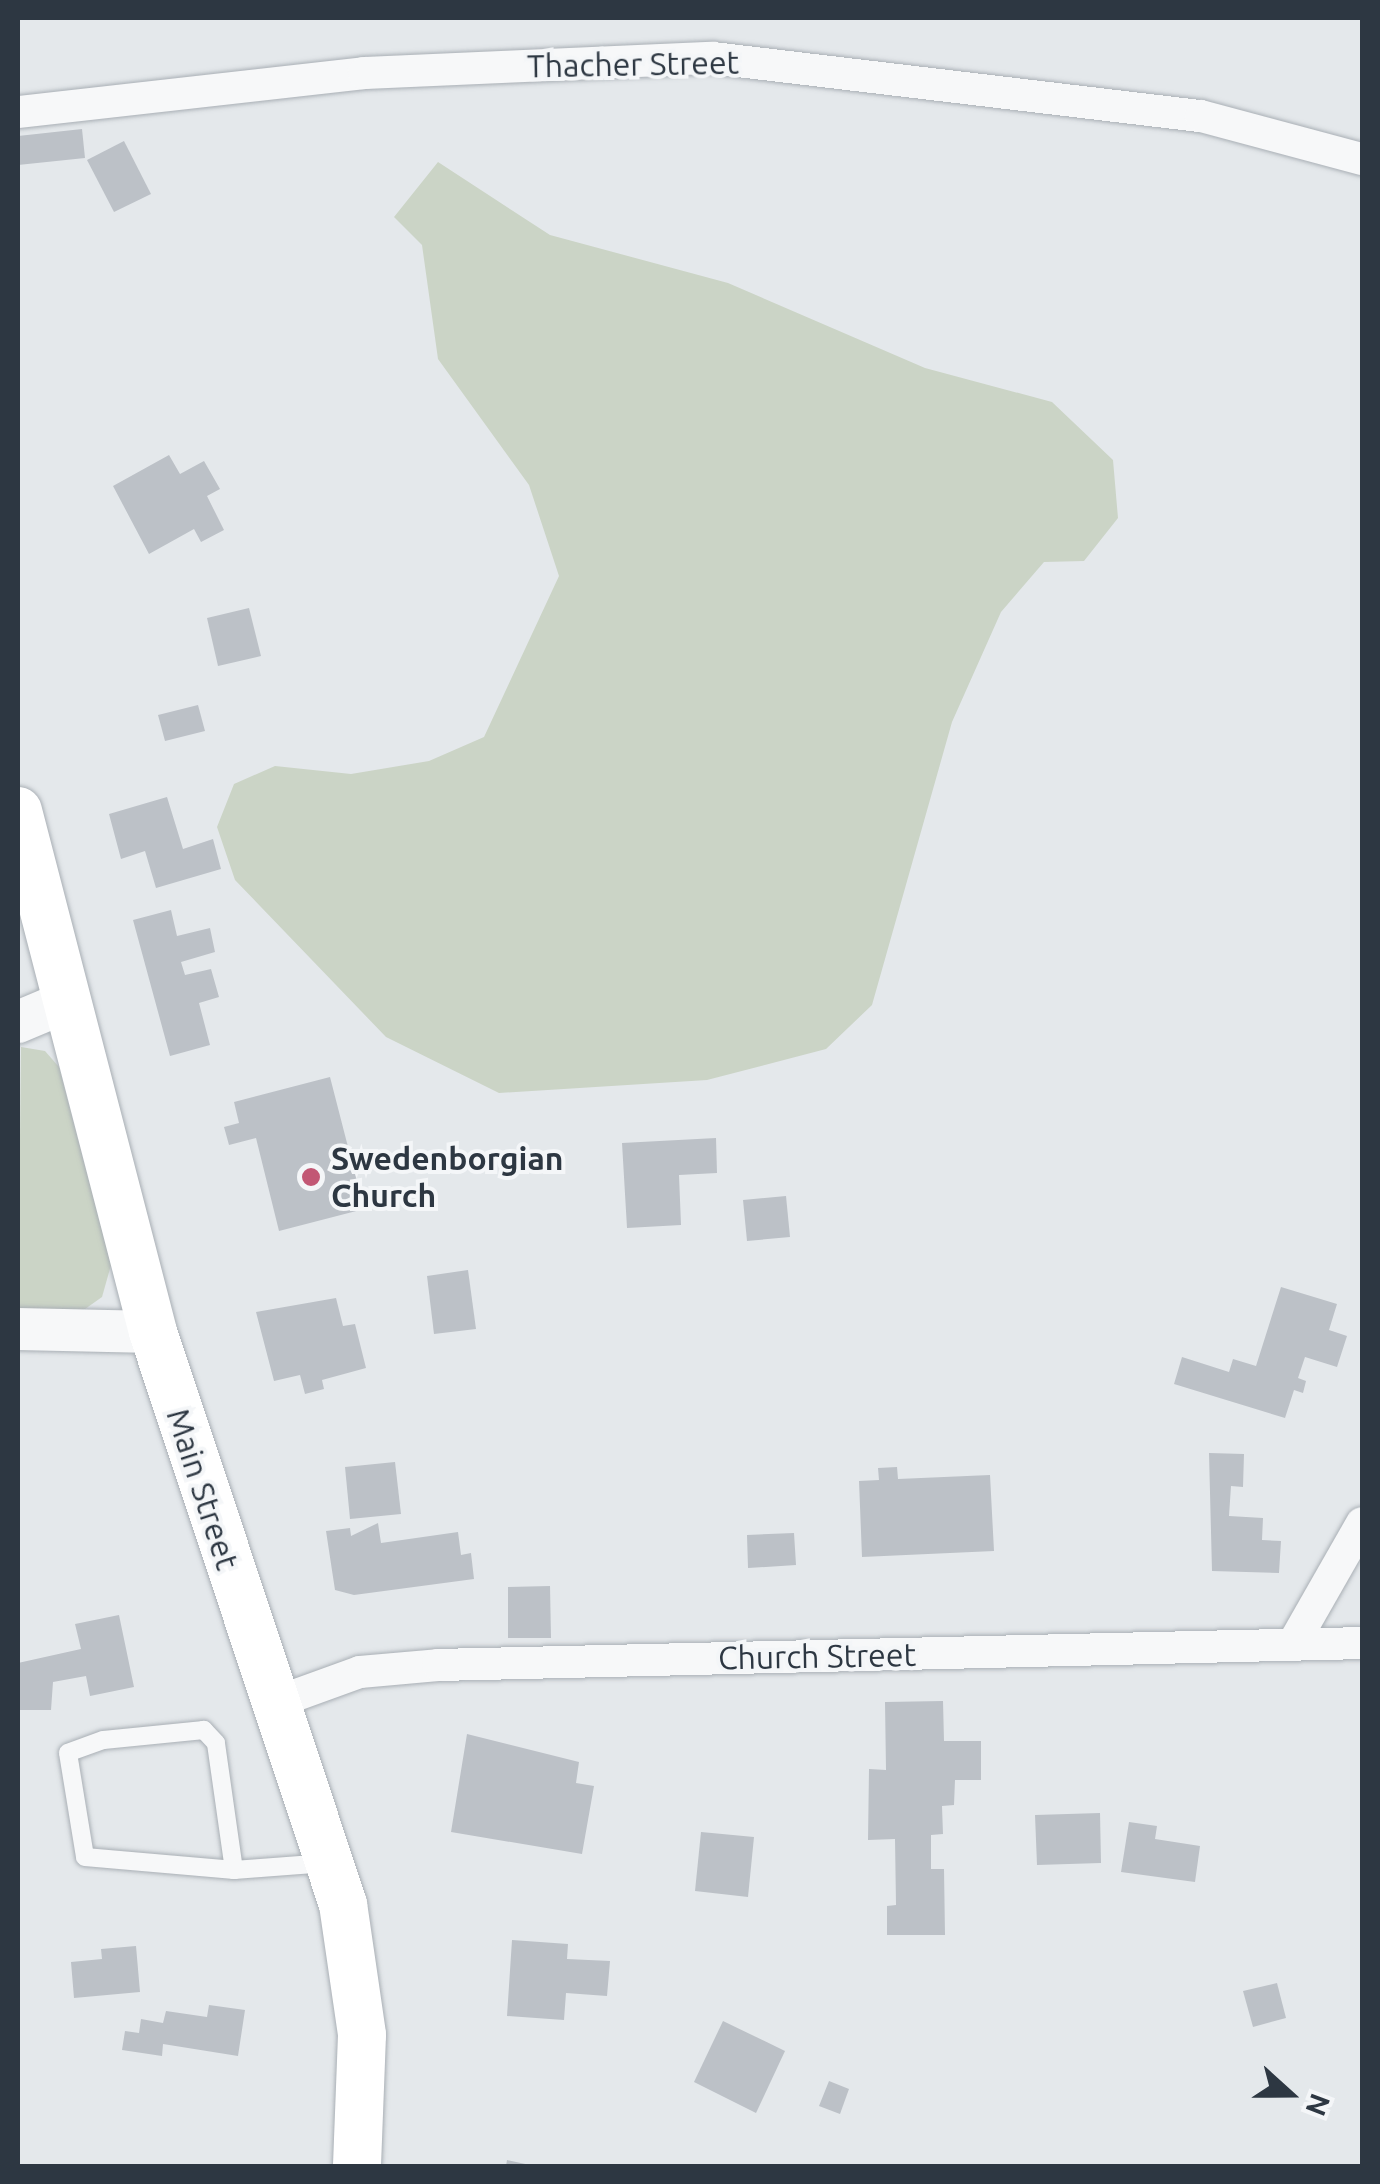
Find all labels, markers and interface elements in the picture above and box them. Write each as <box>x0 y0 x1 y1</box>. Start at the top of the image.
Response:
street label: Thacher Street <box>527 43 739 85</box>
place label: Swedenborgian Church <box>331 1140 564 1215</box>
marker: Swedenborgian Church <box>300 1166 322 1188</box>
street label: Main Street <box>159 1404 247 1574</box>
street label: Church Street <box>718 1635 916 1677</box>
north arrow <box>1240 2044 1340 2144</box>
text: N <box>1300 2090 1337 2120</box>

